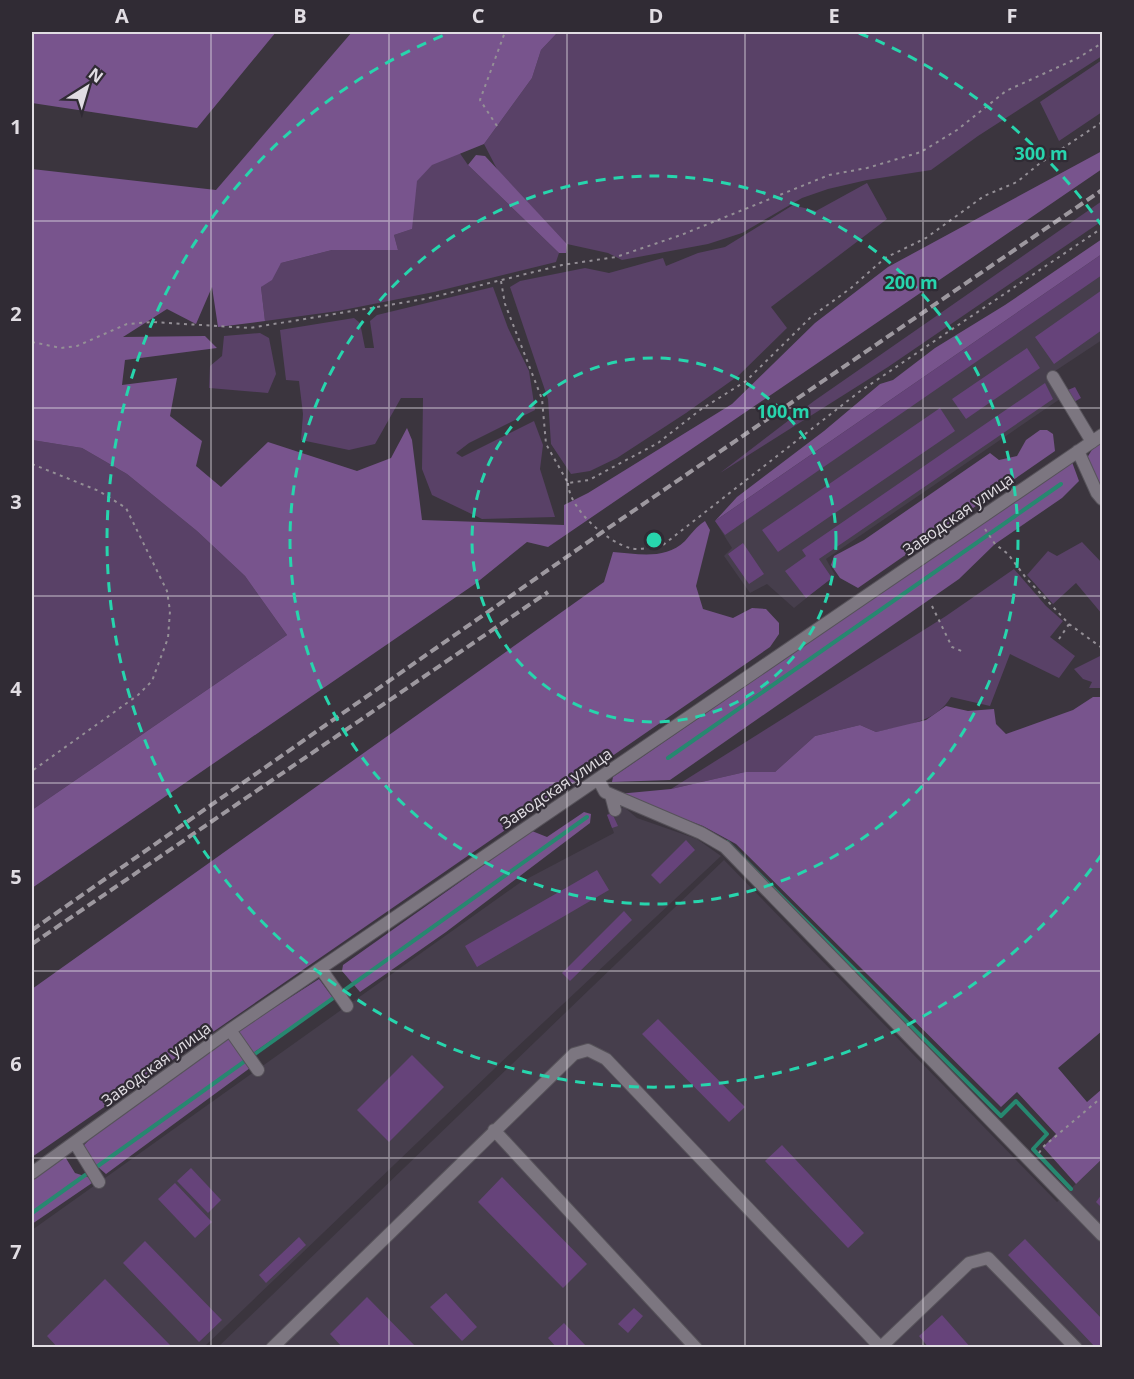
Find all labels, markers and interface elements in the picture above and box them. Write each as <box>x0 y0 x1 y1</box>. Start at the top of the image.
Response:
text: A <box>115 2 129 29</box>
text: B <box>293 2 307 29</box>
text: C <box>472 2 485 29</box>
text: D <box>649 2 663 29</box>
text: E <box>828 2 840 29</box>
text: F <box>1007 2 1017 29</box>
north arrow <box>57 57 117 117</box>
text: N <box>84 62 108 88</box>
text: 1 <box>10 113 22 140</box>
text: 300 m <box>1014 141 1068 165</box>
text: 200 m <box>884 270 938 294</box>
text: 2 <box>10 300 22 327</box>
text: 100 m <box>756 399 810 423</box>
street label: Заводская улица <box>898 468 1018 560</box>
text: 3 <box>10 488 22 515</box>
centre of rings <box>644 530 664 550</box>
text: 4 <box>10 675 22 702</box>
street label: Заводская улица <box>496 742 616 834</box>
text: 5 <box>10 863 22 890</box>
street label: Заводская улица <box>97 1017 215 1111</box>
text: 6 <box>10 1050 22 1077</box>
text: 7 <box>10 1238 22 1265</box>

